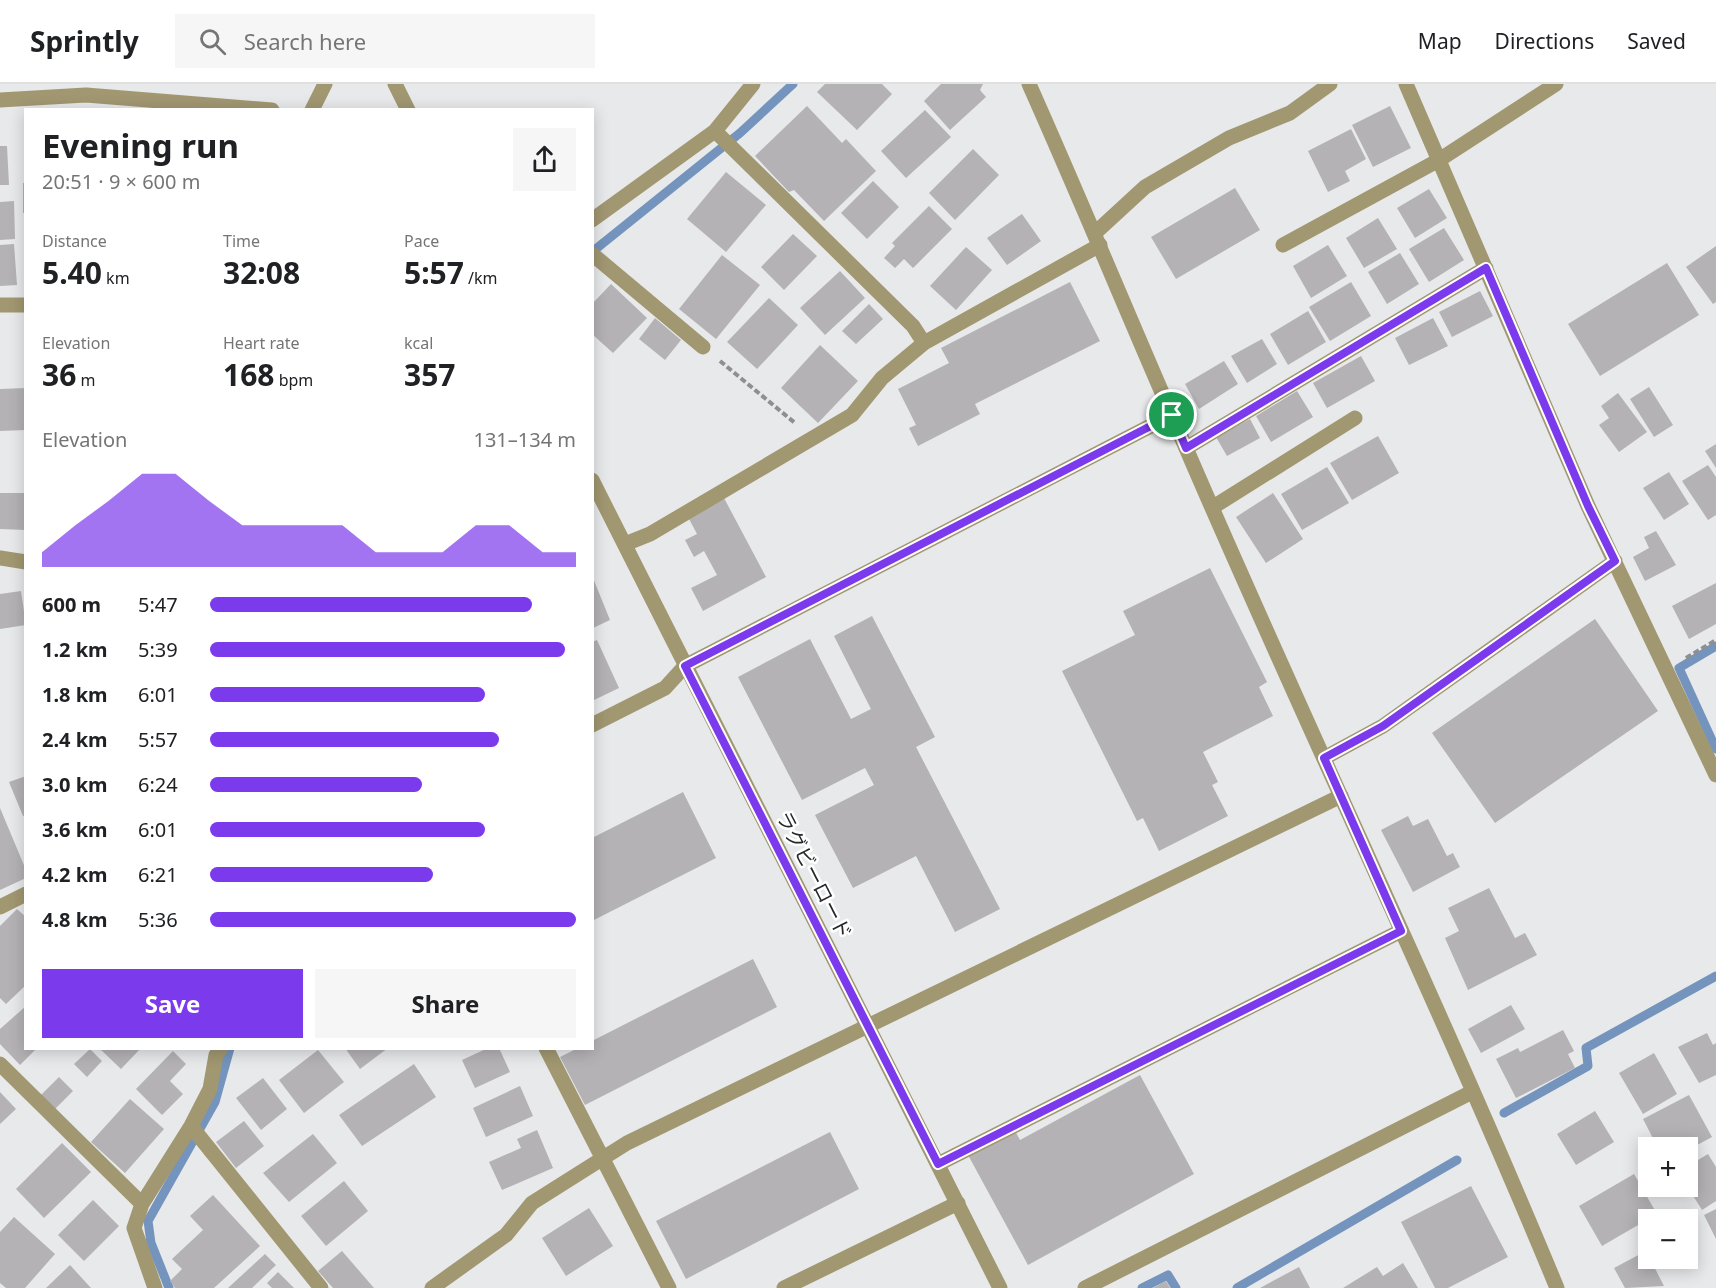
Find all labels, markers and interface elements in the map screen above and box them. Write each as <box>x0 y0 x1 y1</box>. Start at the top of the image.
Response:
search box <box>175 14 595 68</box>
text: Sprintly <box>30 22 139 60</box>
icon: search <box>196 25 229 58</box>
text: Search here <box>244 26 366 56</box>
text: Map <box>1418 27 1462 55</box>
text: Directions <box>1495 27 1594 55</box>
text: Saved <box>1627 27 1686 55</box>
text: Evening run <box>42 123 239 168</box>
button: share <box>513 128 576 191</box>
text: 20:51 · 9 × 600 m <box>42 168 200 195</box>
text: Distance <box>42 230 107 252</box>
text: Time <box>223 230 260 252</box>
text: Pace <box>404 230 439 252</box>
text: 5.40 <box>42 252 102 293</box>
text: 32:08 <box>223 252 300 293</box>
text: 5:57 <box>404 252 464 293</box>
text: km <box>102 267 130 289</box>
text: /km <box>464 267 498 289</box>
text: Elevation <box>42 332 110 354</box>
text: Heart rate <box>223 332 299 354</box>
text: kcal <box>404 332 433 354</box>
text: 36 <box>42 354 76 395</box>
text: 168 <box>223 354 274 395</box>
text: 357 <box>404 354 455 395</box>
text: m <box>76 369 95 391</box>
text: bpm <box>274 369 313 391</box>
pin <box>1146 389 1197 440</box>
icon: arrive <box>1155 398 1188 431</box>
text: Elevation <box>42 426 127 453</box>
text: 131–134 m <box>473 426 576 453</box>
text: 600 m <box>42 591 101 618</box>
text: 5:47 <box>138 591 178 618</box>
text: 1.2 km <box>42 636 108 663</box>
text: 5:39 <box>138 636 178 663</box>
text: 1.8 km <box>42 681 108 708</box>
text: 6:01 <box>138 681 178 708</box>
text: 2.4 km <box>42 726 108 753</box>
text: 5:57 <box>138 726 178 753</box>
text: 3.0 km <box>42 771 108 798</box>
text: 6:24 <box>138 771 178 798</box>
street label: ラグビーロード <box>771 806 858 943</box>
text: 3.6 km <box>42 816 108 843</box>
text: 6:01 <box>138 816 178 843</box>
text: 4.2 km <box>42 861 108 888</box>
text: 6:21 <box>138 861 178 888</box>
text: 4.8 km <box>42 906 108 933</box>
text: 5:36 <box>138 906 178 933</box>
button: Save <box>42 969 303 1038</box>
button: Share <box>315 969 576 1038</box>
map controls <box>1638 1137 1698 1269</box>
button: + <box>1638 1137 1698 1197</box>
button: − <box>1638 1209 1698 1269</box>

